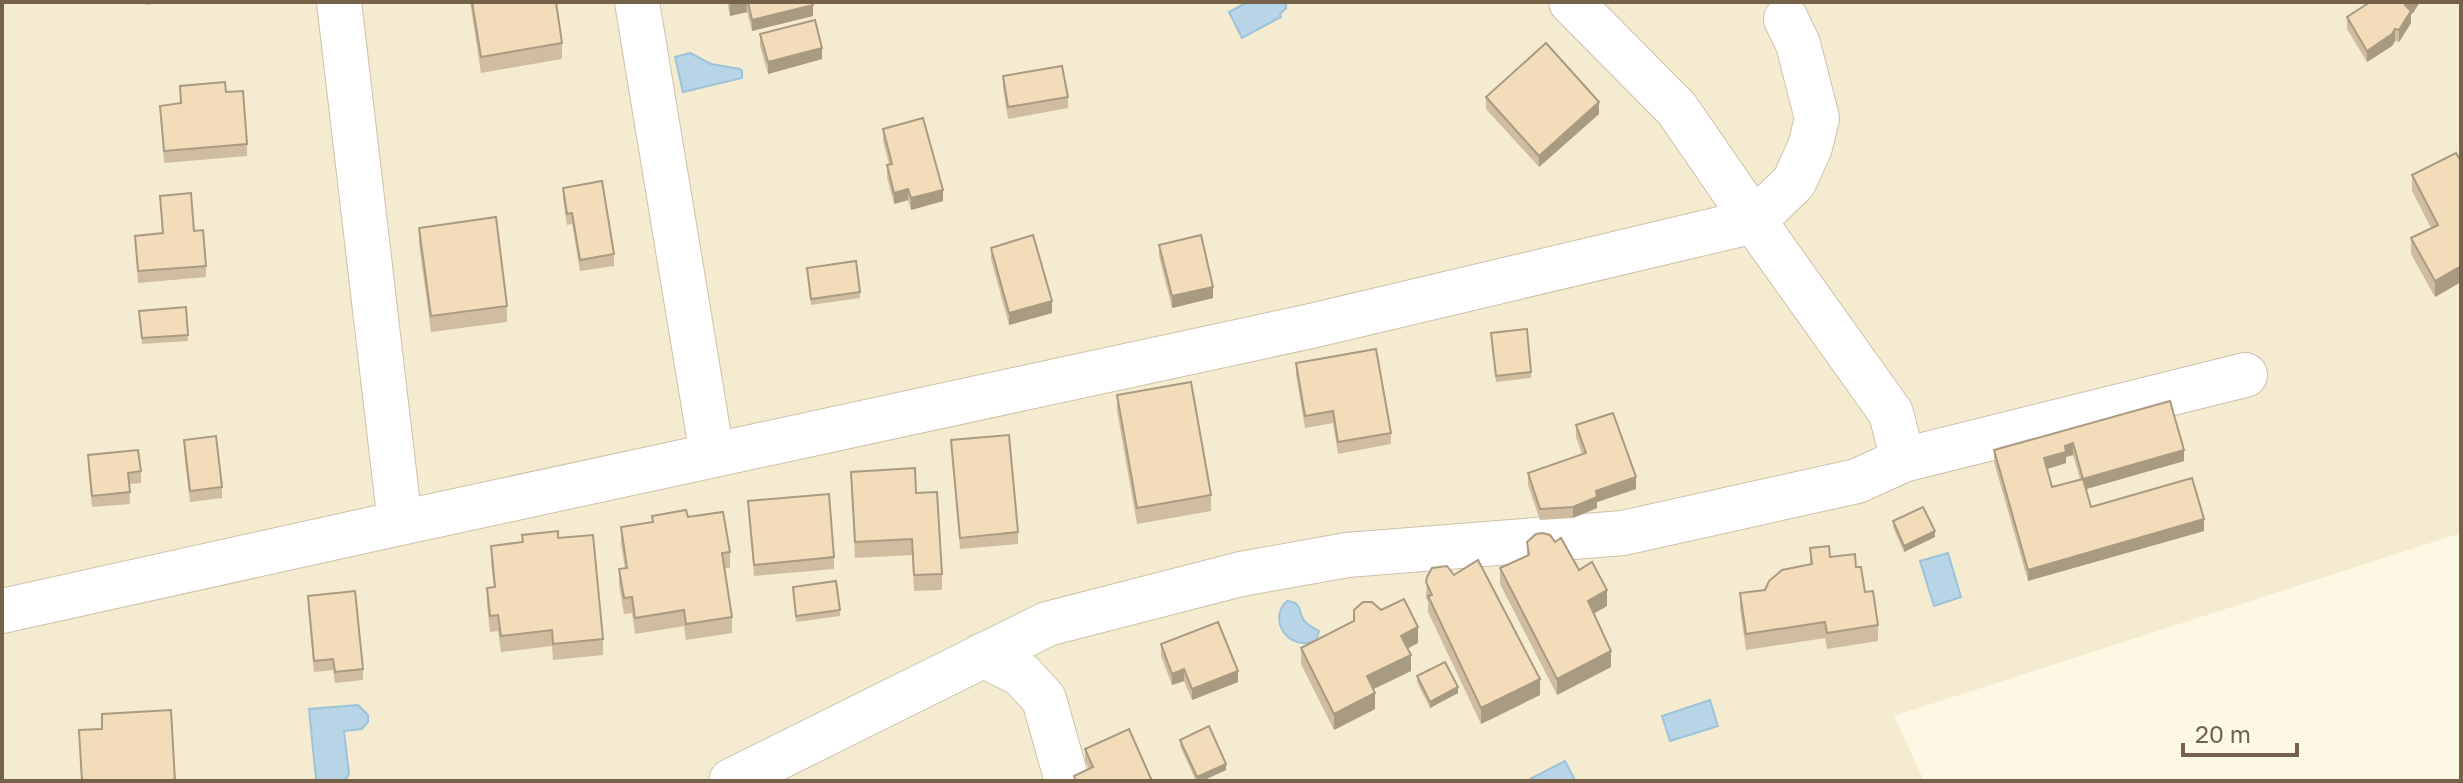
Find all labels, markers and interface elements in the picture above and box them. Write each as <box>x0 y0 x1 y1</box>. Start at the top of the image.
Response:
scale bar <box>2183 707 2297 757</box>
text: 20 m <box>2195 719 2251 748</box>

